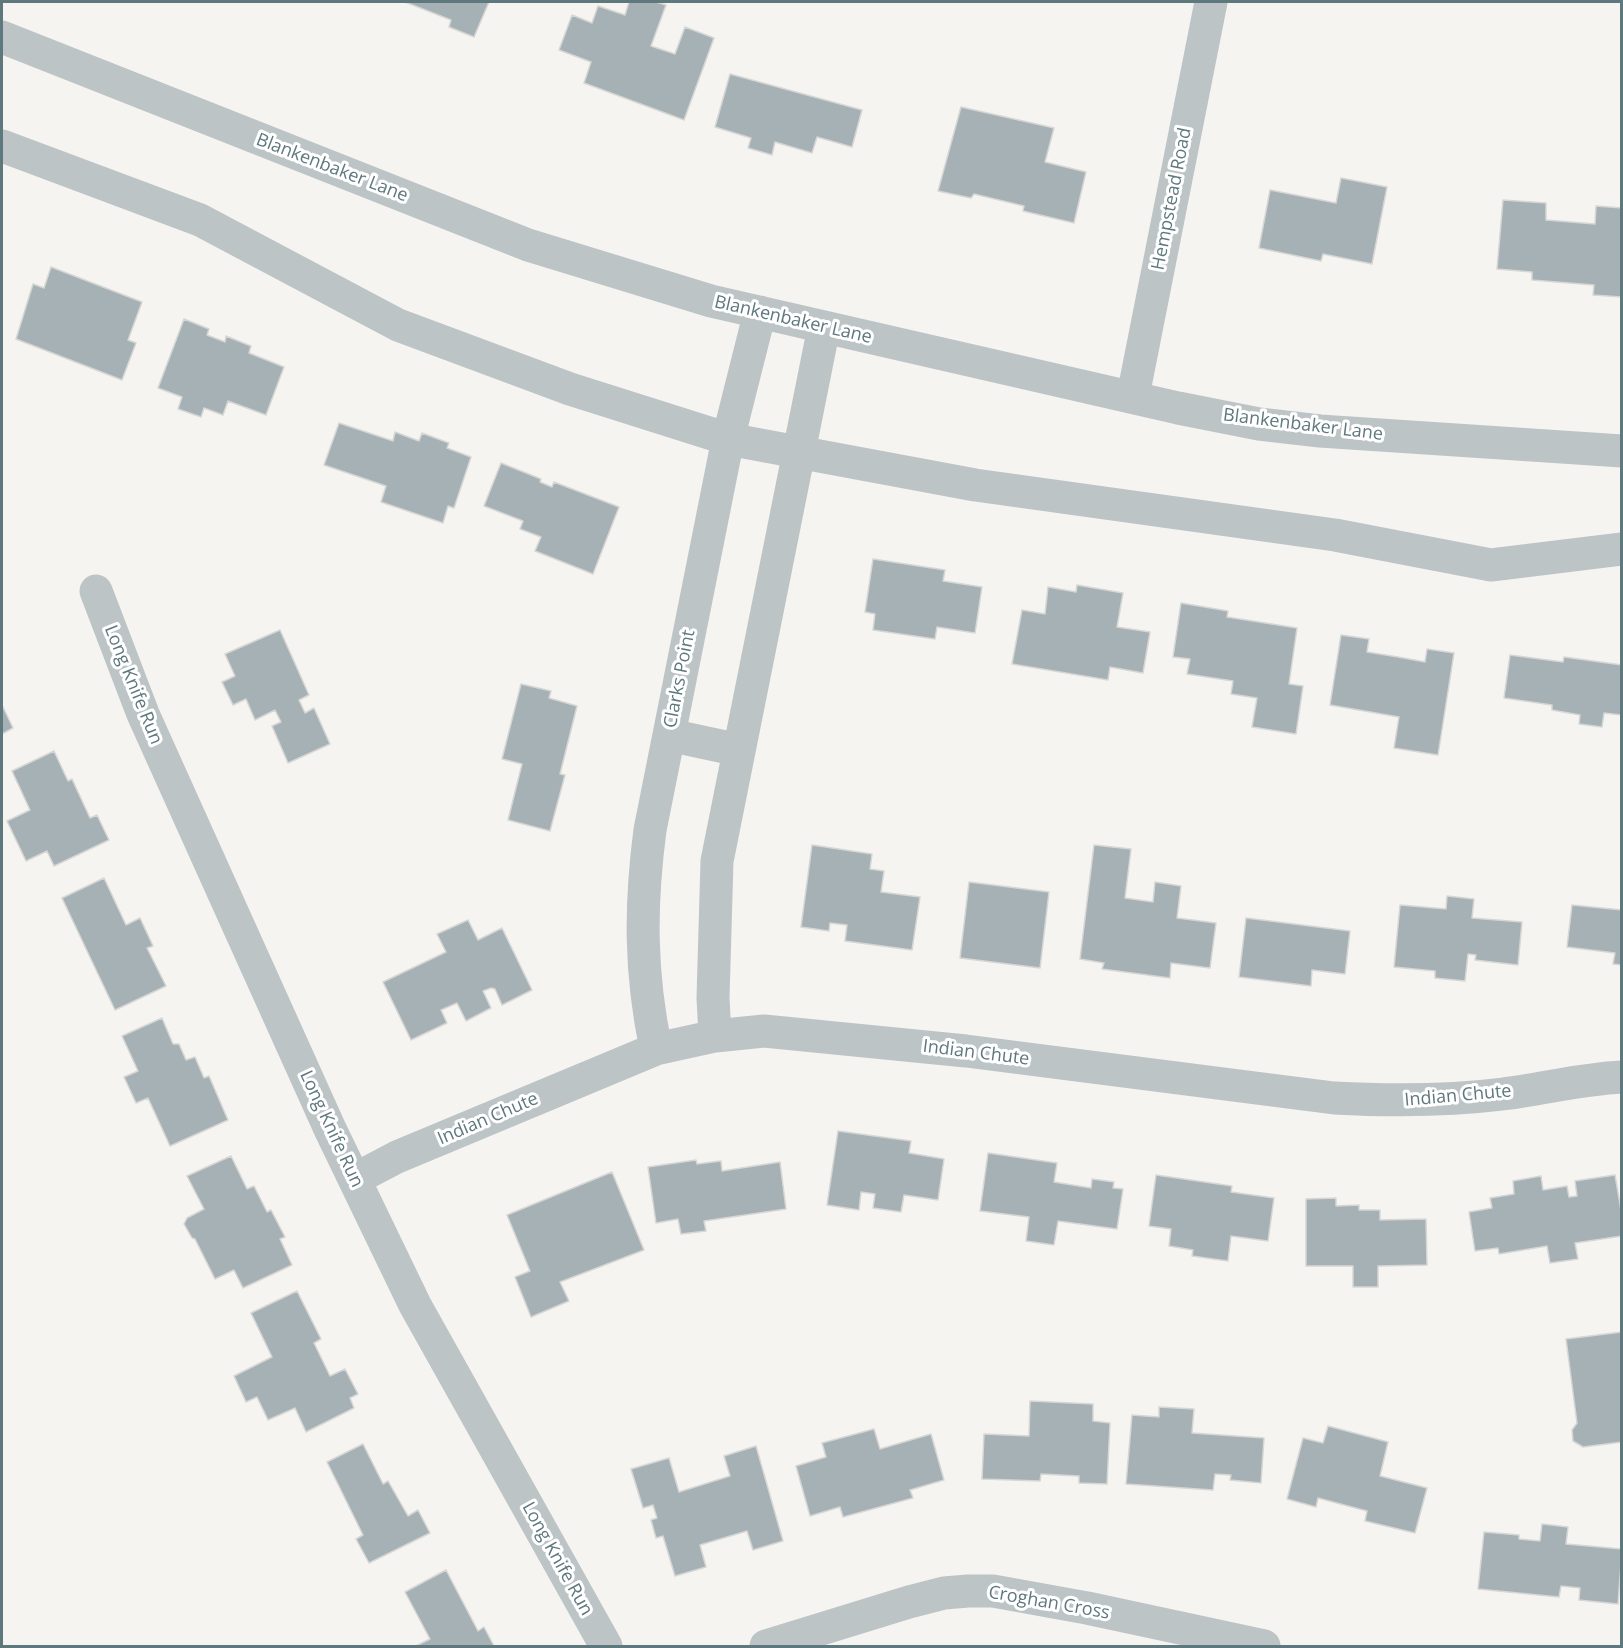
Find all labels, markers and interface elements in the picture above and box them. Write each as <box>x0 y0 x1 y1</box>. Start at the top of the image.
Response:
street label: Hempstead Road <box>1148 126 1196 272</box>
street label: Blankenbaker Lane <box>253 129 411 207</box>
street label: Blankenbaker Lane <box>712 291 874 349</box>
street label: Blankenbaker Lane <box>1222 404 1384 446</box>
street label: Long Knife Run <box>99 622 167 748</box>
street label: Clarks Point <box>660 628 700 730</box>
street label: Indian Chute <box>921 1036 1031 1070</box>
street label: Long Knife Run <box>295 1067 367 1191</box>
street label: Indian Chute <box>1404 1081 1512 1111</box>
street label: Indian Chute <box>434 1088 542 1150</box>
street label: Long Knife Run <box>517 1499 597 1619</box>
street label: Croghan Cross <box>987 1582 1111 1624</box>

